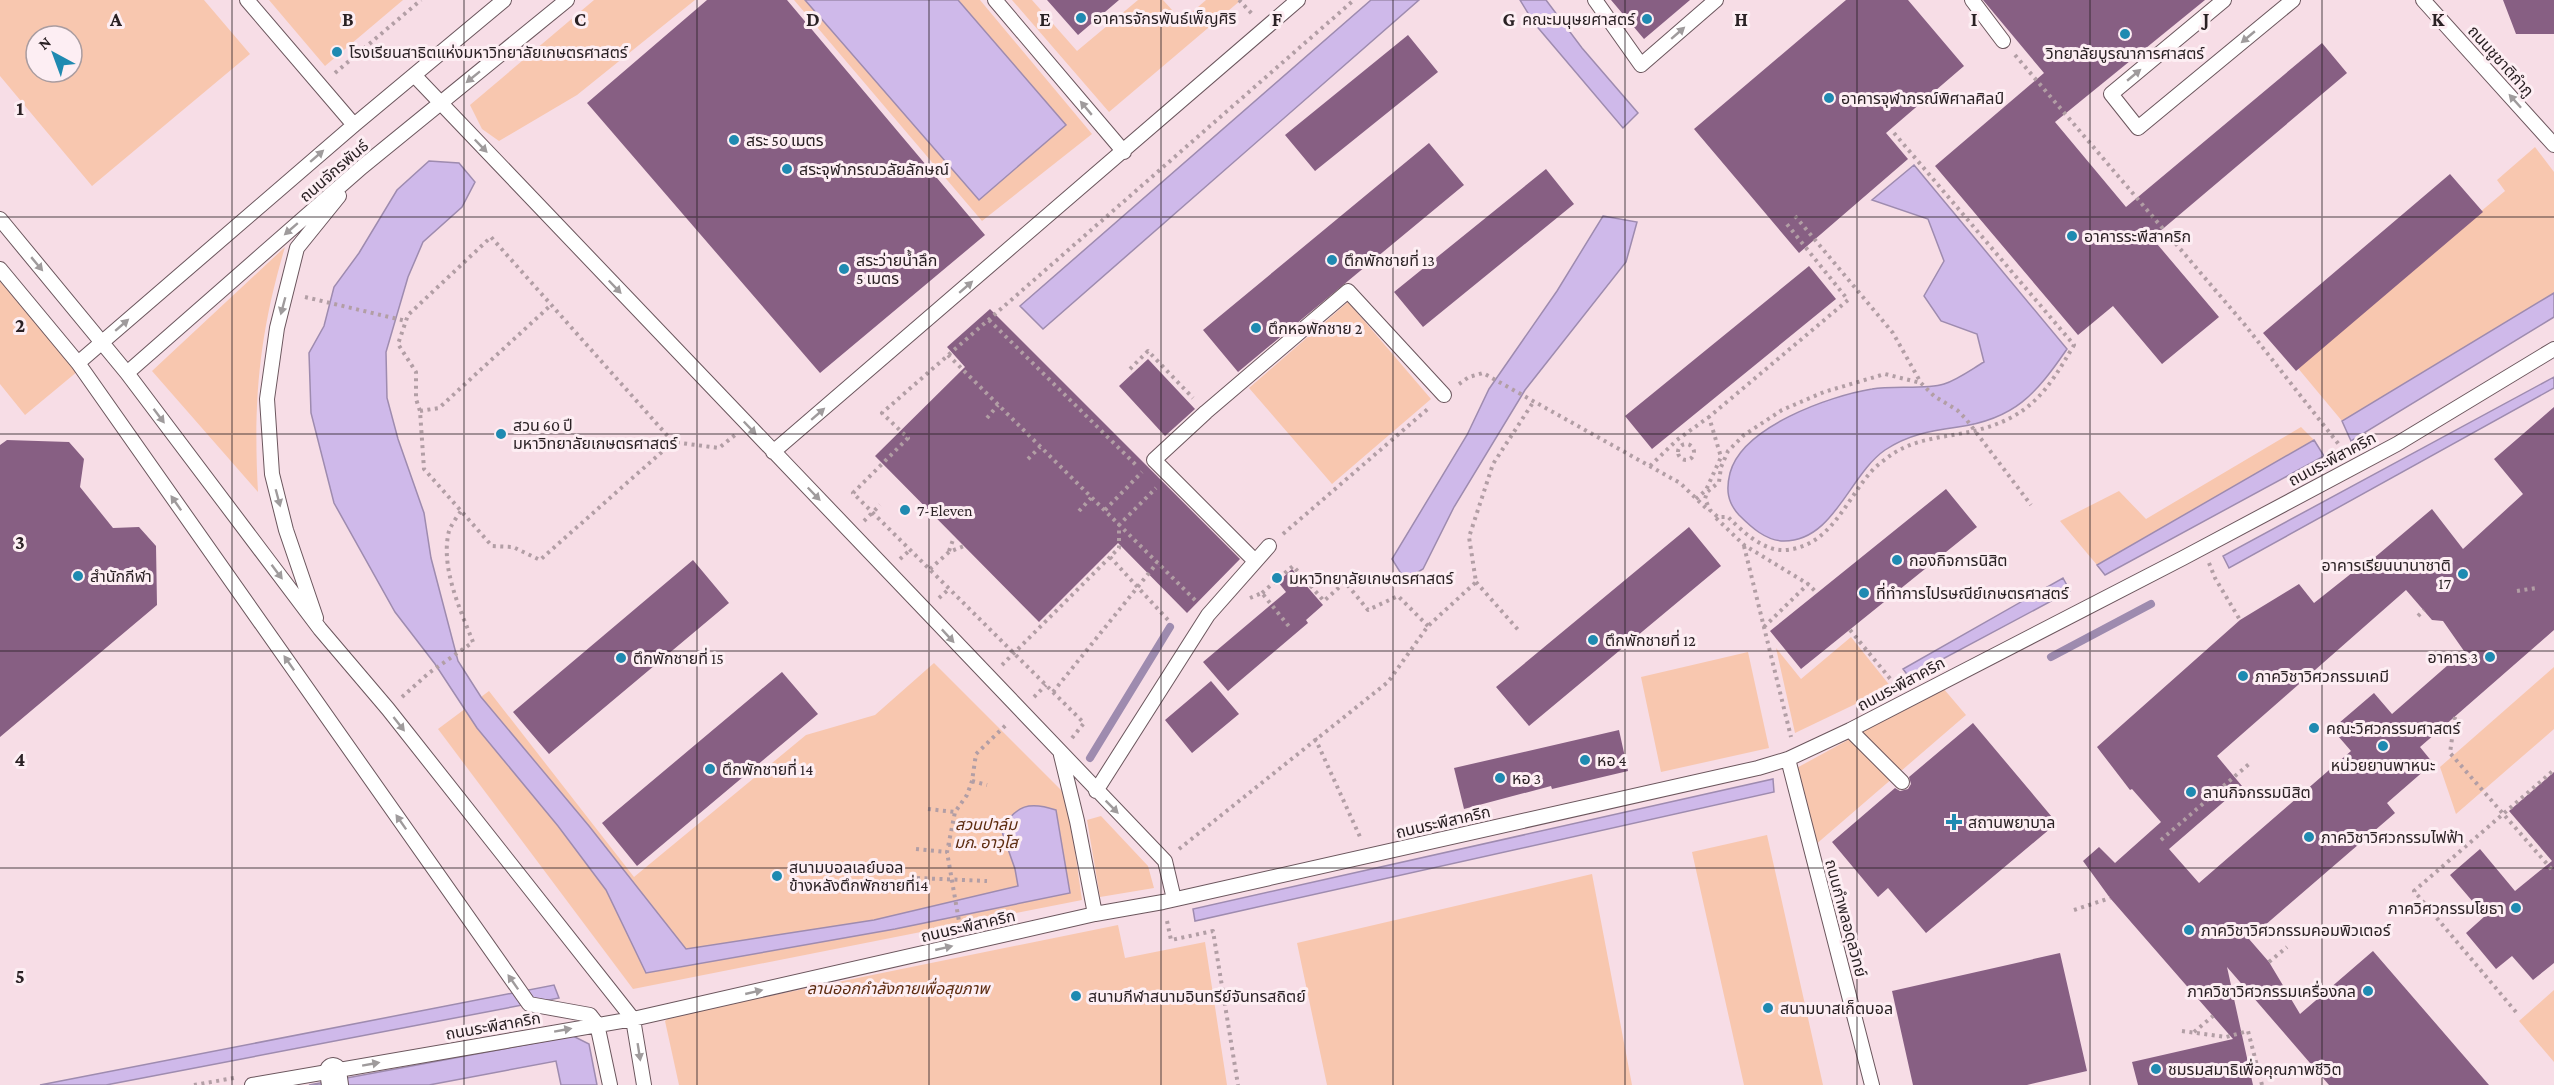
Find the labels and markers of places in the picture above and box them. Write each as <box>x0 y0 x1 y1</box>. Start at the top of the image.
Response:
place label: อาคารจักรพันธ์เพ็ญศิริ <box>1093 10 1236 27</box>
marker: อาคารจักรพันธ์เพ็ญศิริ <box>1074 11 1088 25</box>
place label: คณะมนุษยศาสตร์ <box>1522 11 1636 29</box>
marker: คณะมนุษยศาสตร์ <box>1640 12 1654 26</box>
marker: วิทยาลัยบูรณาการศาสตร์ <box>2118 27 2132 41</box>
place label: โรงเรียนสาธิตแห่งมหาวิทยาลัยเกษตรศาสตร์ <box>349 44 628 61</box>
marker: โรงเรียนสาธิตแห่งมหาวิทยาลัยเกษตรศาสตร์ <box>330 45 344 59</box>
place label: วิทยาลัยบูรณาการศาสตร์ <box>2045 45 2205 63</box>
place label: อาคารจุฬาภรณ์พิศาลศิลป์ <box>1841 90 2004 108</box>
marker: อาคารจุฬาภรณ์พิศาลศิลป์ <box>1822 91 1836 105</box>
place label: สระ 50 เมตร <box>746 132 824 149</box>
marker: สระ 50 เมตร <box>727 133 741 147</box>
place label: สระจุฬาภรณวลัยลักษณ์ <box>799 161 949 179</box>
marker: สระจุฬาภรณวลัยลักษณ์ <box>780 162 794 176</box>
place label: อาคารระพีสาคริก <box>2084 228 2191 245</box>
marker: อาคารระพีสาคริก <box>2065 229 2079 243</box>
place label: สระว่ายน้ำลึก 5 เมตร <box>856 249 937 287</box>
place label: ตึกพักชายที่ 13 <box>1344 249 1435 269</box>
marker: ตึกพักชายที่ 13 <box>1325 253 1339 267</box>
marker: สระว่ายน้ำลึก 5 เมตร <box>837 262 851 276</box>
place label: ตึกหอพักชาย 2 <box>1268 320 1363 337</box>
marker: ตึกหอพักชาย 2 <box>1249 321 1263 335</box>
place label: สวน 60 ปี มหาวิทยาลัยเกษตรศาสตร์ <box>513 417 678 452</box>
marker: สวน 60 ปี มหาวิทยาลัยเกษตรศาสตร์ <box>494 427 508 441</box>
place label: 7-Eleven <box>917 502 973 519</box>
marker: 7-Eleven <box>898 503 912 517</box>
place label: กองกิจการนิสิต <box>1909 552 2008 569</box>
marker: กองกิจการนิสิต <box>1890 553 1904 567</box>
place label: อาคารเรียนนานาชาติ 17 <box>2321 557 2452 592</box>
marker: อาคารเรียนนานาชาติ 17 <box>2456 567 2470 581</box>
place label: สำนักกีฬา <box>90 568 152 585</box>
marker: สำนักกีฬา <box>71 569 85 583</box>
place label: มหาวิทยาลัยเกษตรศาสตร์ <box>1289 570 1454 587</box>
marker: มหาวิทยาลัยเกษตรศาสตร์ <box>1270 571 1284 585</box>
place label: ที่ทำการไปรษณีย์เกษตรศาสตร์ <box>1876 582 2069 602</box>
marker: ที่ทำการไปรษณีย์เกษตรศาสตร์ <box>1857 586 1871 600</box>
place label: ตึกพักชายที่ 12 <box>1605 629 1696 649</box>
marker: ตึกพักชายที่ 12 <box>1586 633 1600 647</box>
place label: ตึกพักชายที่ 15 <box>633 647 724 667</box>
place label: อาคาร 3 <box>2428 649 2478 666</box>
marker: อาคาร 3 <box>2483 650 2497 664</box>
marker: ตึกพักชายที่ 15 <box>614 651 628 665</box>
place label: ภาควิชาวิศวกรรมเคมี <box>2255 668 2389 685</box>
marker: ภาควิชาวิศวกรรมเคมี <box>2236 669 2250 683</box>
place label: คณะวิศวกรรมศาสตร์ <box>2326 720 2461 737</box>
marker: คณะวิศวกรรมศาสตร์ <box>2307 721 2321 735</box>
marker: หน่วยยานพาหนะ <box>2376 739 2390 753</box>
place label: หอ 4 <box>1597 752 1627 769</box>
marker: หอ 4 <box>1578 753 1592 767</box>
place label: หน่วยยานพาหนะ <box>2331 757 2435 774</box>
place label: ตึกพักชายที่ 14 <box>722 758 814 778</box>
marker: ตึกพักชายที่ 14 <box>703 762 717 776</box>
place label: หอ 3 <box>1512 770 1541 787</box>
marker: หอ 3 <box>1493 771 1507 785</box>
place label: ลานกิจกรรมนิสิต <box>2203 784 2311 801</box>
marker: ลานกิจกรรมนิสิต <box>2184 785 2198 799</box>
marker: สถานพยาบาล <box>1945 813 1963 831</box>
place label: สถานพยาบาล <box>1968 814 2056 831</box>
place label: ภาควิชาวิศวกรรมไฟฟ้า <box>2321 829 2464 846</box>
marker: ภาควิชาวิศวกรรมไฟฟ้า <box>2302 830 2316 844</box>
place label: สนามบอลเลย์บอล ข้างหลังตึกพักชายที่14 <box>789 859 929 894</box>
marker: สนามบอลเลย์บอล ข้างหลังตึกพักชายที่14 <box>770 869 784 883</box>
place label: ภาควิศวกรรมโยธา <box>2388 900 2504 917</box>
marker: ภาควิศวกรรมโยธา <box>2509 901 2523 915</box>
place label: ภาควิชาวิศวกรรมคอมพิวเตอร์ <box>2201 922 2391 939</box>
marker: ภาควิชาวิศวกรรมคอมพิวเตอร์ <box>2182 923 2196 937</box>
place label: ภาควิชาวิศวกรรมเครื่องกล <box>2187 980 2356 1000</box>
marker: ภาควิชาวิศวกรรมเครื่องกล <box>2361 984 2375 998</box>
place label: สนามกีฬาสนามอินทรีย์จันทรสถิตย์ <box>1088 988 1306 1005</box>
marker: สนามกีฬาสนามอินทรีย์จันทรสถิตย์ <box>1069 989 1083 1003</box>
place label: สนามบาสเก็ตบอล <box>1780 1000 1893 1017</box>
marker: สนามบาสเก็ตบอล <box>1761 1001 1775 1015</box>
place label: ชมรมสมาธิเพื่อคุณภาพชีวิต <box>2168 1058 2342 1079</box>
marker: ชมรมสมาธิเพื่อคุณภาพชีวิต <box>2149 1062 2163 1076</box>

